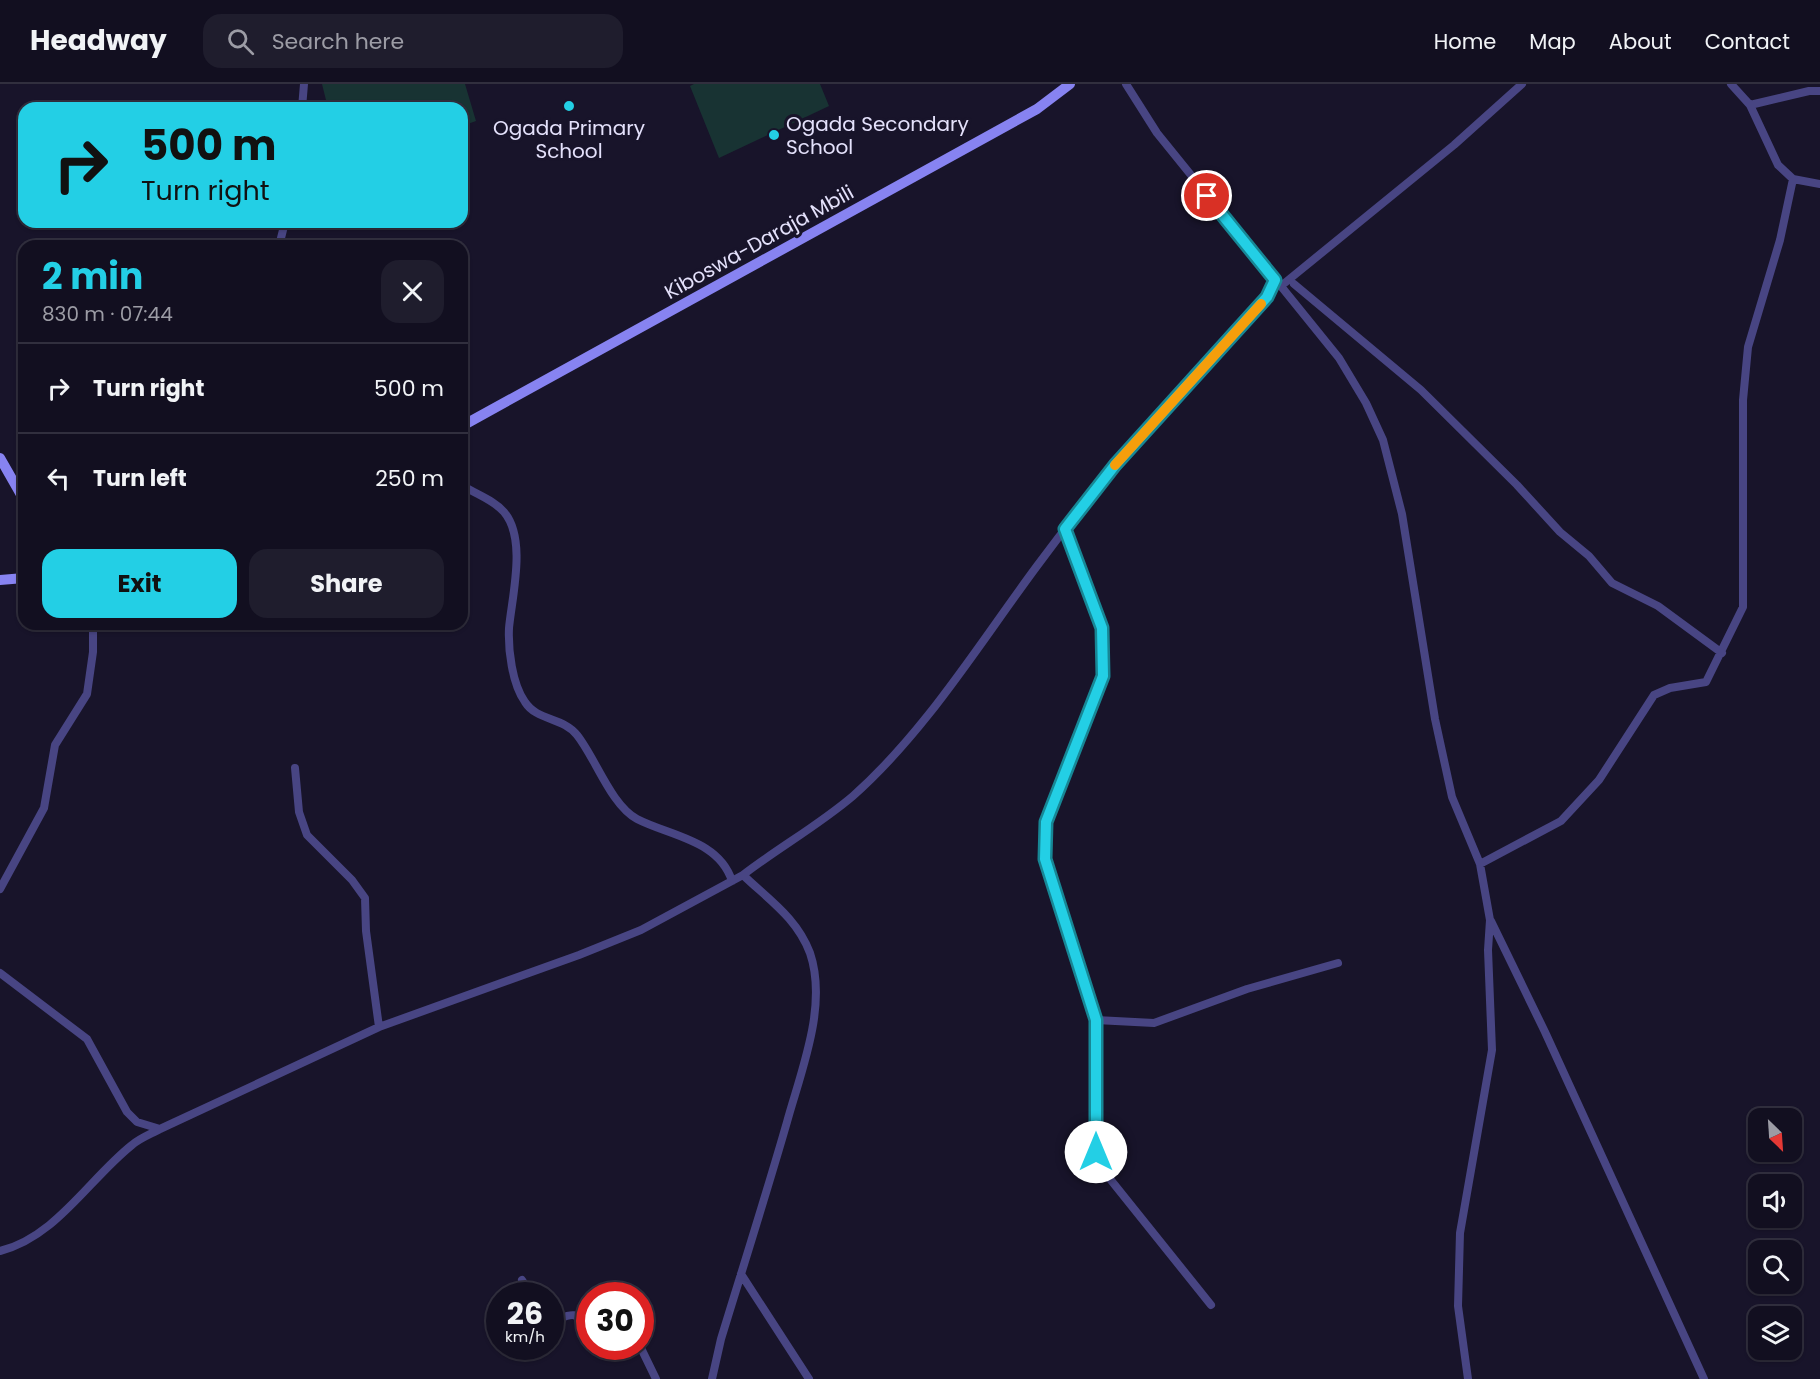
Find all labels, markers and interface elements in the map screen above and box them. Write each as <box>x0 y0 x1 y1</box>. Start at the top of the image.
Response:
search box <box>203 14 623 68</box>
text: Headway <box>30 21 167 60</box>
icon: search <box>224 25 257 58</box>
text: Search here <box>272 26 404 57</box>
text: Home <box>1434 27 1496 56</box>
text: Map <box>1529 27 1576 56</box>
text: About <box>1609 27 1672 56</box>
text: Contact <box>1705 27 1790 56</box>
marker: Ogada Primary School <box>562 99 576 113</box>
place label: Ogada Secondary School <box>786 110 969 161</box>
place label: Ogada Primary School <box>493 114 645 165</box>
text: 500 m <box>141 116 276 175</box>
icon: right <box>42 126 120 204</box>
marker: Ogada Secondary School <box>767 128 781 142</box>
pin <box>1181 170 1232 221</box>
text: Turn right <box>141 172 270 209</box>
street label: Kiboswa-Daraja Mbili <box>659 178 859 306</box>
icon: arrive <box>1190 179 1223 212</box>
text: 2 min <box>42 251 143 302</box>
button: close <box>381 260 444 323</box>
text: 830 m · 07:44 <box>42 300 173 328</box>
icon: right <box>42 372 75 405</box>
text: Turn right <box>93 373 204 404</box>
text: 500 m <box>374 373 444 404</box>
icon: left <box>42 462 75 495</box>
text: Turn left <box>93 463 187 494</box>
text: 250 m <box>375 463 444 494</box>
button: Exit <box>42 549 237 618</box>
button: Share <box>249 549 444 618</box>
north arrow <box>1748 1108 1802 1162</box>
map controls <box>1748 1108 1802 1360</box>
position arrow <box>1064 1120 1128 1184</box>
button: sound <box>1748 1174 1802 1228</box>
button: search <box>1748 1240 1802 1294</box>
speed limit sign: 30 <box>576 1282 654 1360</box>
text: 26 <box>507 1292 543 1335</box>
button: layers <box>1748 1306 1802 1360</box>
text: km/h <box>505 1326 545 1347</box>

